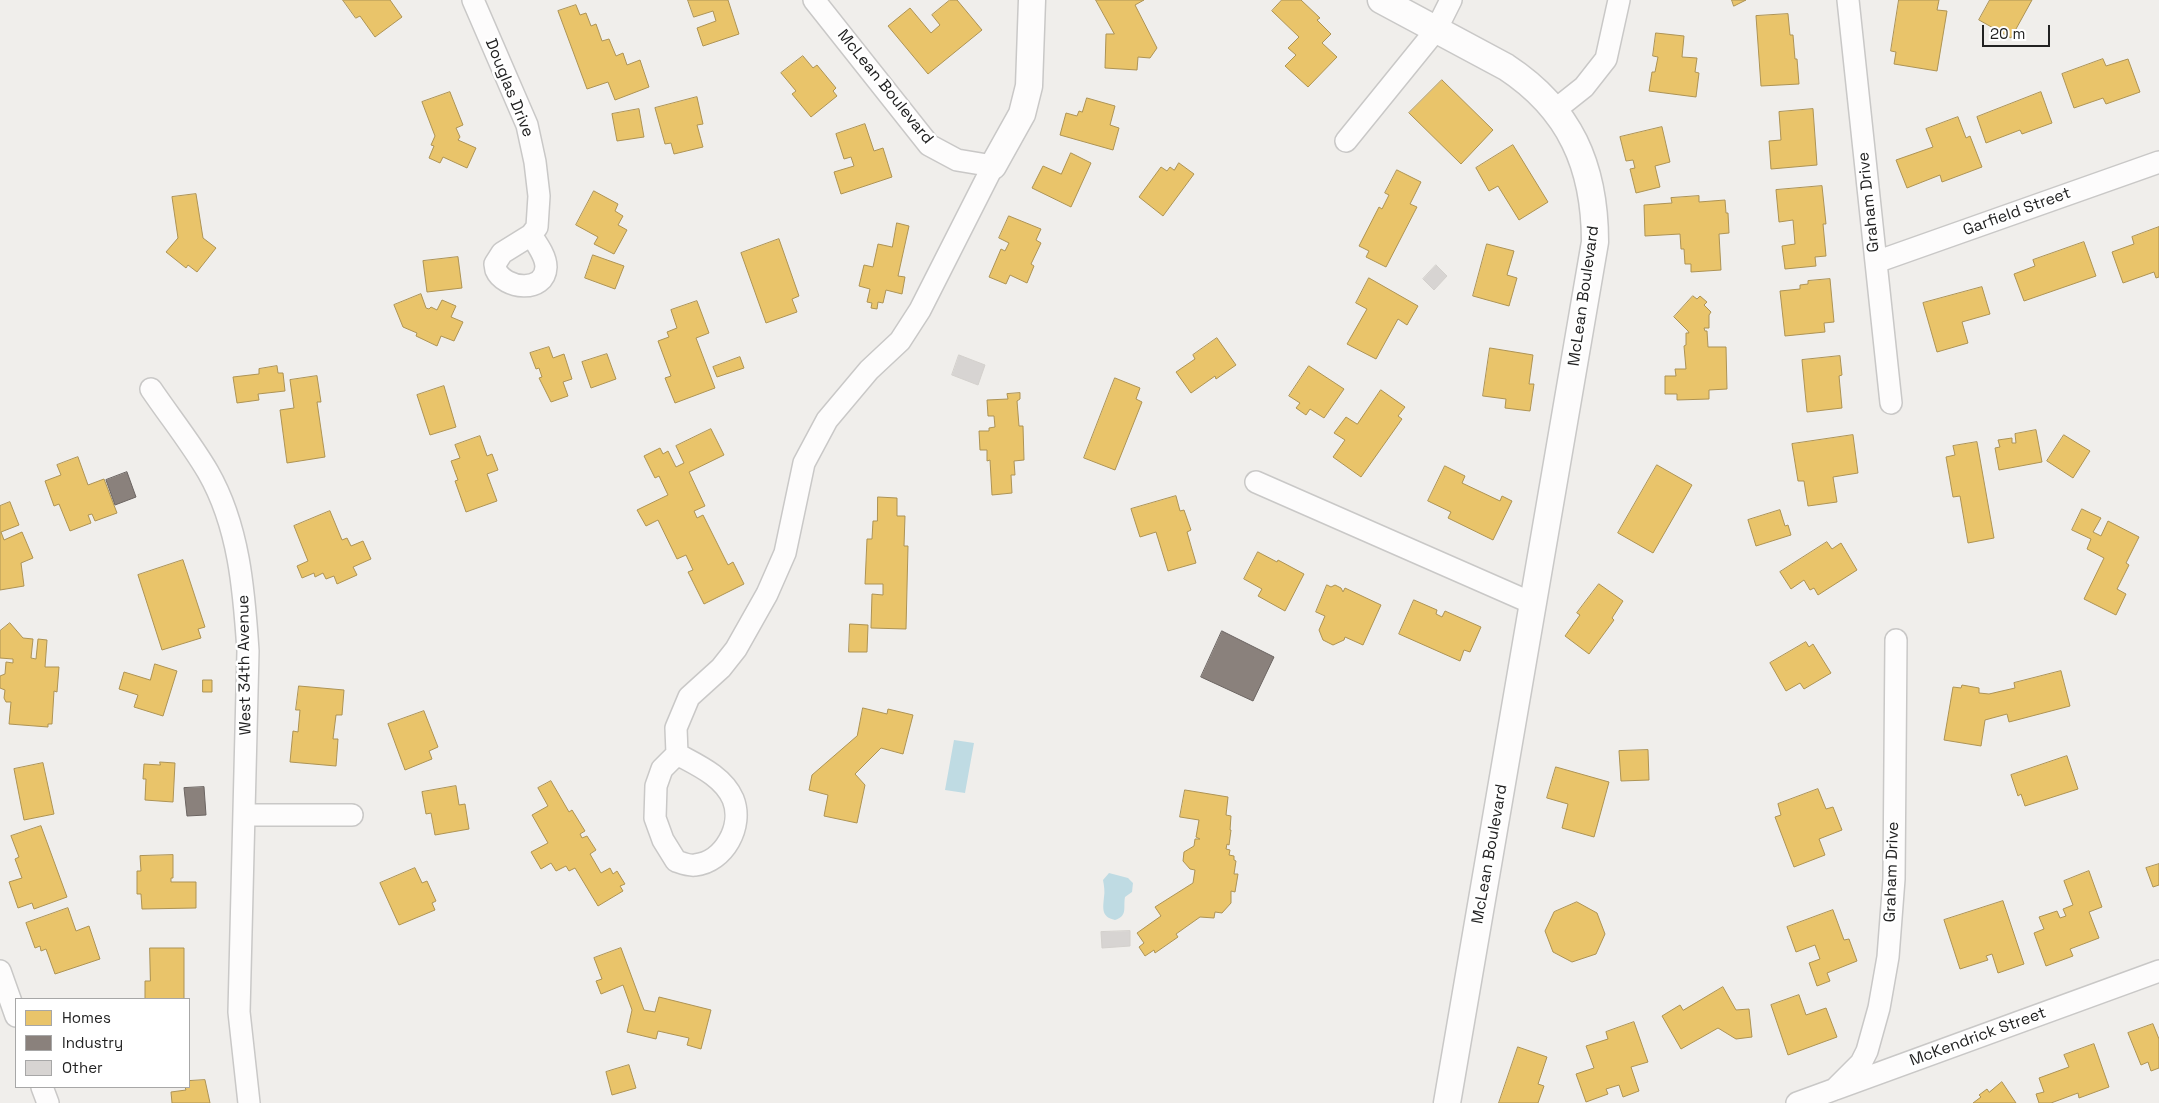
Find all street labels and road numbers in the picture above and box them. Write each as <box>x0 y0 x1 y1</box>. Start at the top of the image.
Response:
street label: McLean Boulevard <box>833 26 937 148</box>
street label: Douglas Drive <box>481 36 537 140</box>
street label: Graham Drive <box>1854 151 1884 253</box>
street label: Garfield Street <box>1961 184 2073 240</box>
street label: McLean Boulevard <box>1565 225 1603 367</box>
street label: West 34th Avenue <box>234 595 256 735</box>
street label: McLean Boulevard <box>1468 783 1512 925</box>
street label: Graham Drive <box>1881 821 1903 923</box>
street label: McKendrick Street <box>1907 1003 2049 1071</box>

